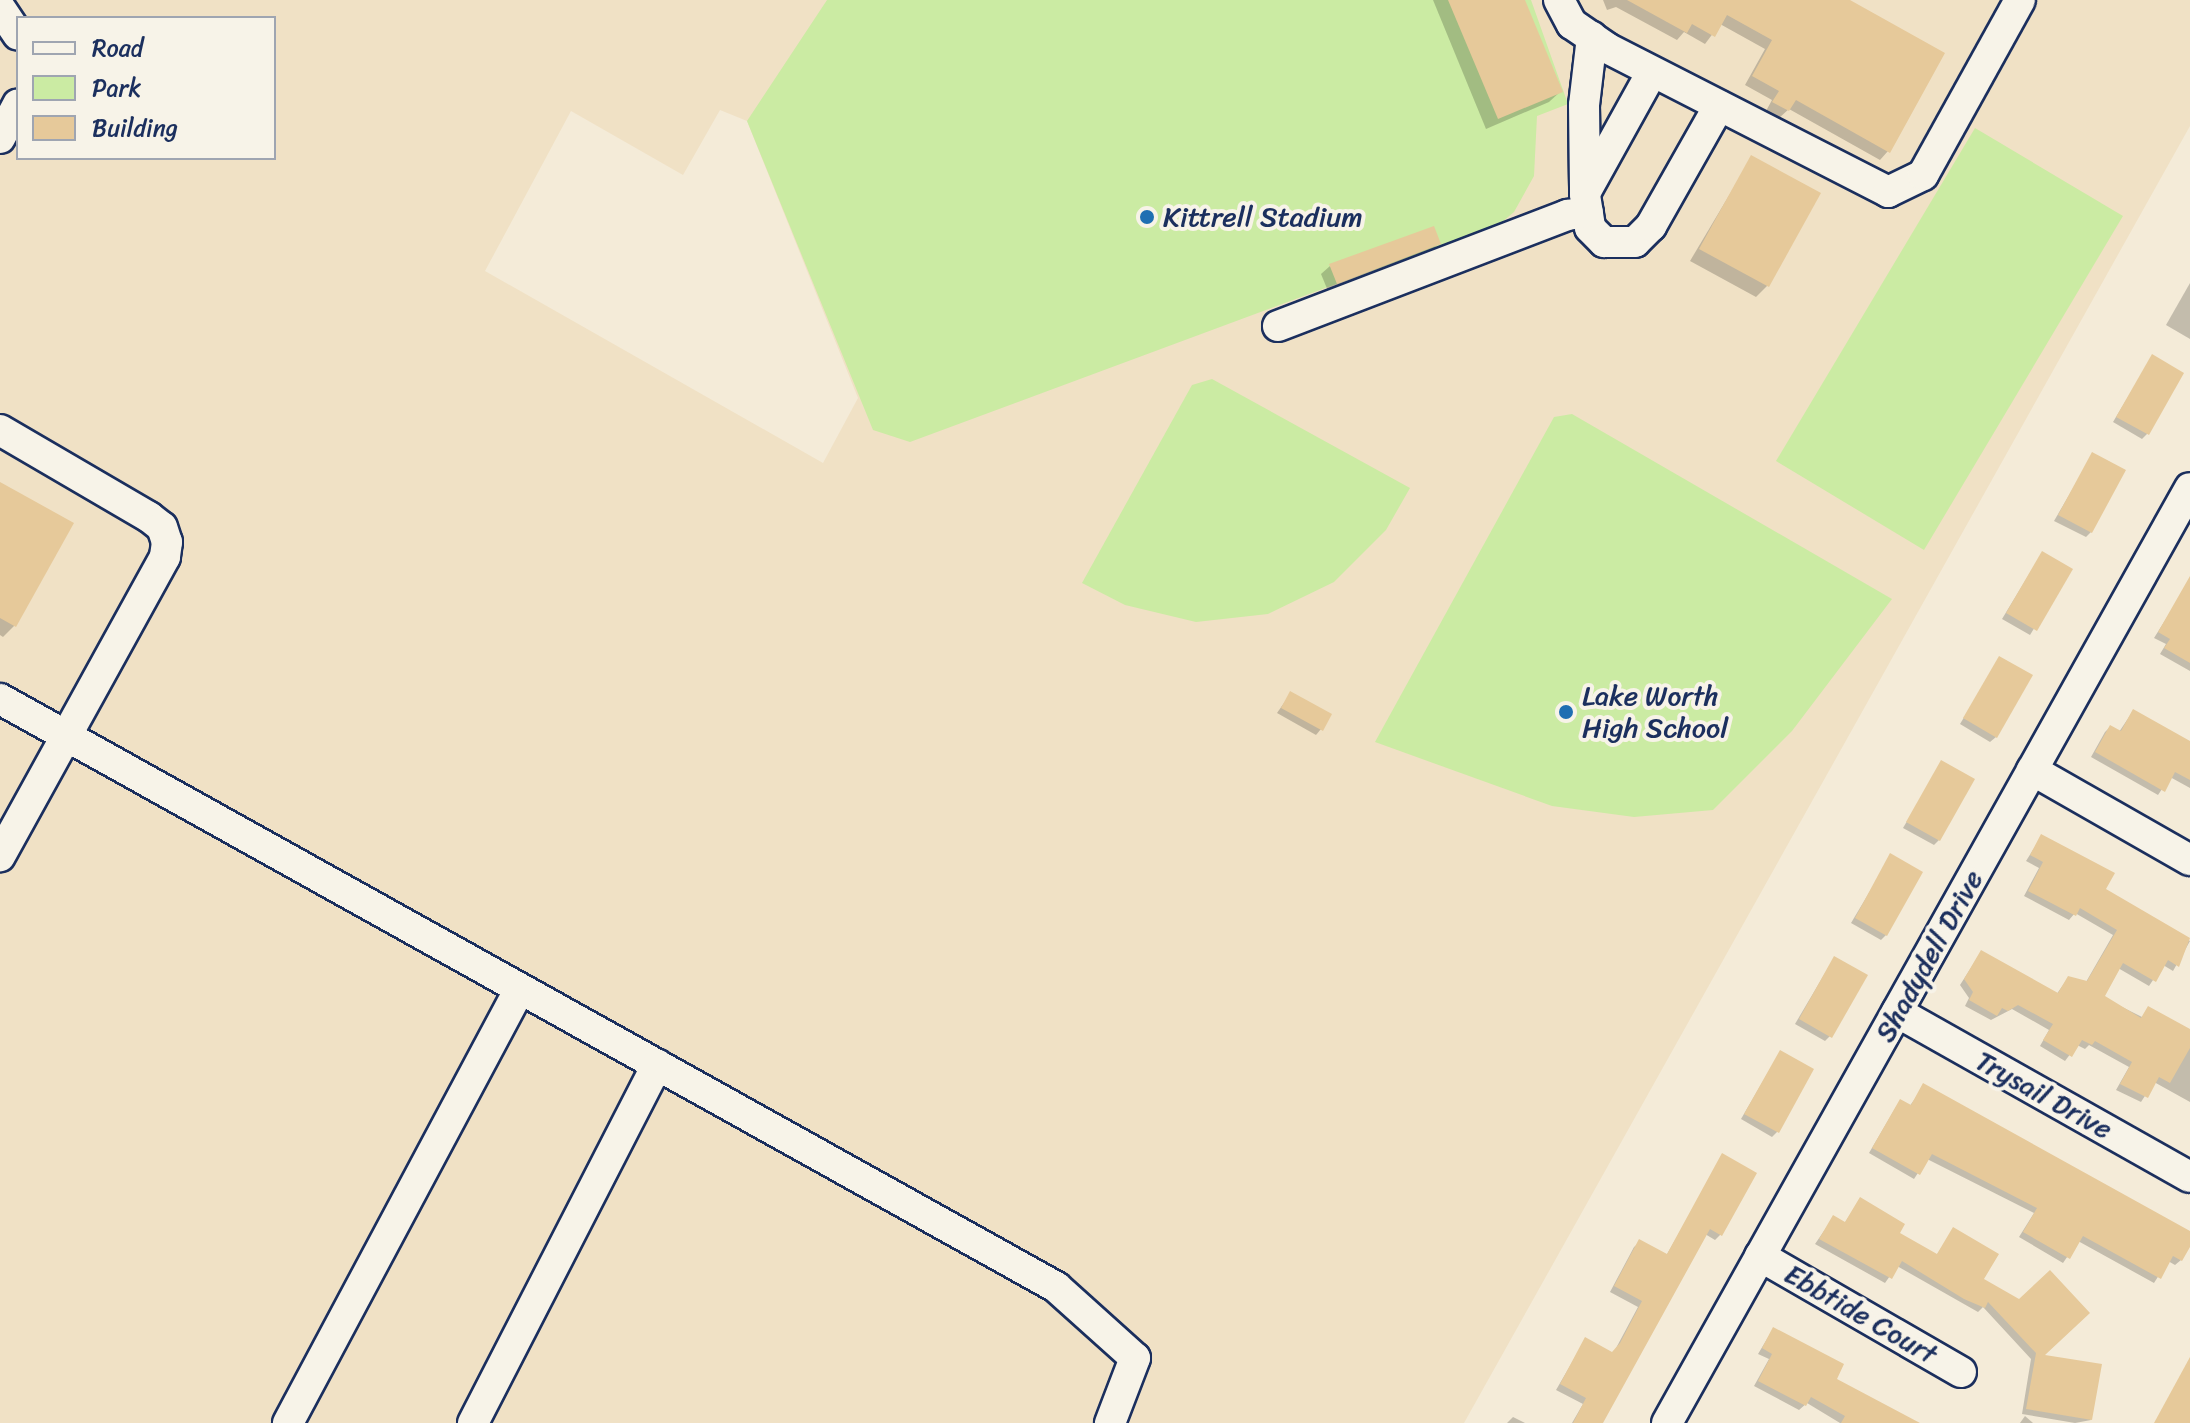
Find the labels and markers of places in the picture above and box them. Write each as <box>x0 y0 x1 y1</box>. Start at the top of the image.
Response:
place label: Kittrell Stadium <box>1163 200 1363 234</box>
marker: Kittrell Stadium <box>1138 208 1156 226</box>
place label: Lake Worth High School <box>1582 679 1728 745</box>
marker: Lake Worth High School <box>1557 703 1575 721</box>

